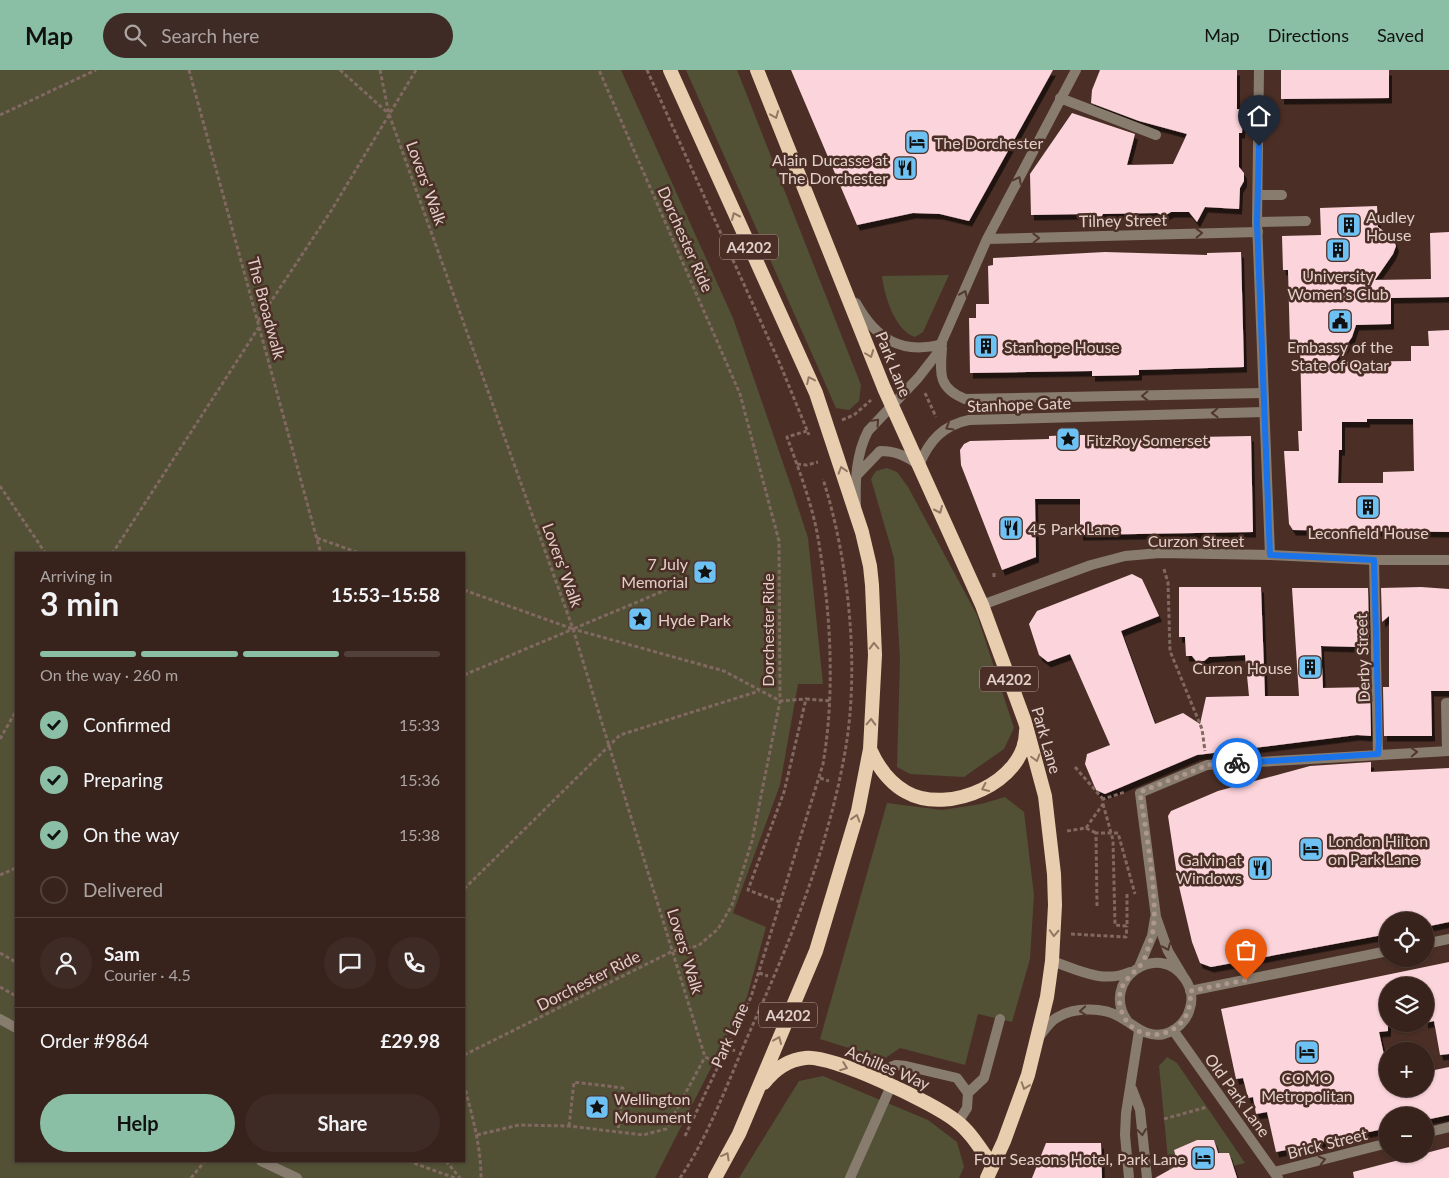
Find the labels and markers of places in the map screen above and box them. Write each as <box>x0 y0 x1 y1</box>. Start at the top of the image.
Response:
pin <box>1238 95 1280 146</box>
hotel icon: The Dorchester <box>904 129 930 155</box>
place label: The Dorchester <box>934 133 1043 152</box>
place label: Alain Ducasse at The Dorchester <box>772 150 888 187</box>
restaurant icon: Alain Ducasse at The Dorchester <box>892 155 918 181</box>
place label: Audley House <box>1366 207 1416 244</box>
building icon: Audley House <box>1336 212 1362 238</box>
building icon: University Women's Club <box>1325 237 1351 263</box>
place label: University Women's Club <box>1287 266 1389 303</box>
public building icon: Embassy of the State of Qatar <box>1327 308 1353 334</box>
building icon: Stanhope House <box>973 333 999 359</box>
place label: Stanhope House <box>1004 337 1120 356</box>
place label: Embassy of the State of Qatar <box>1287 337 1393 374</box>
place icon: FitzRoy Somerset <box>1055 426 1081 452</box>
place label: FitzRoy Somerset <box>1086 430 1208 449</box>
building icon: Leconfield House <box>1355 494 1381 520</box>
restaurant icon: 45 Park Lane <box>998 515 1024 541</box>
place label: 45 Park Lane <box>1028 519 1120 538</box>
place label: Leconfield House <box>1307 523 1429 542</box>
place label: 7 July Memorial <box>621 554 689 591</box>
place icon: 7 July Memorial <box>692 559 718 585</box>
place icon: Hyde Park <box>627 606 653 632</box>
place label: Hyde Park <box>658 610 732 629</box>
building icon: Curzon House <box>1297 654 1323 680</box>
place label: Curzon House <box>1192 658 1292 677</box>
place label: London Hilton on Park Lane <box>1328 831 1428 868</box>
hotel icon: London Hilton on Park Lane <box>1298 836 1324 862</box>
place label: Galvin at Windows <box>1175 850 1242 887</box>
restaurant icon: Galvin at Windows <box>1247 855 1273 881</box>
pin <box>1225 929 1267 980</box>
hotel icon: COMO Metropolitan <box>1294 1039 1320 1065</box>
place label: COMO Metropolitan <box>1261 1068 1353 1105</box>
place label: Wellington Monument <box>614 1089 692 1126</box>
place icon: Wellington Monument <box>584 1094 610 1120</box>
hotel icon: Four Seasons Hotel, Park Lane <box>1190 1145 1216 1171</box>
place label: Four Seasons Hotel, Park Lane <box>974 1149 1186 1168</box>

